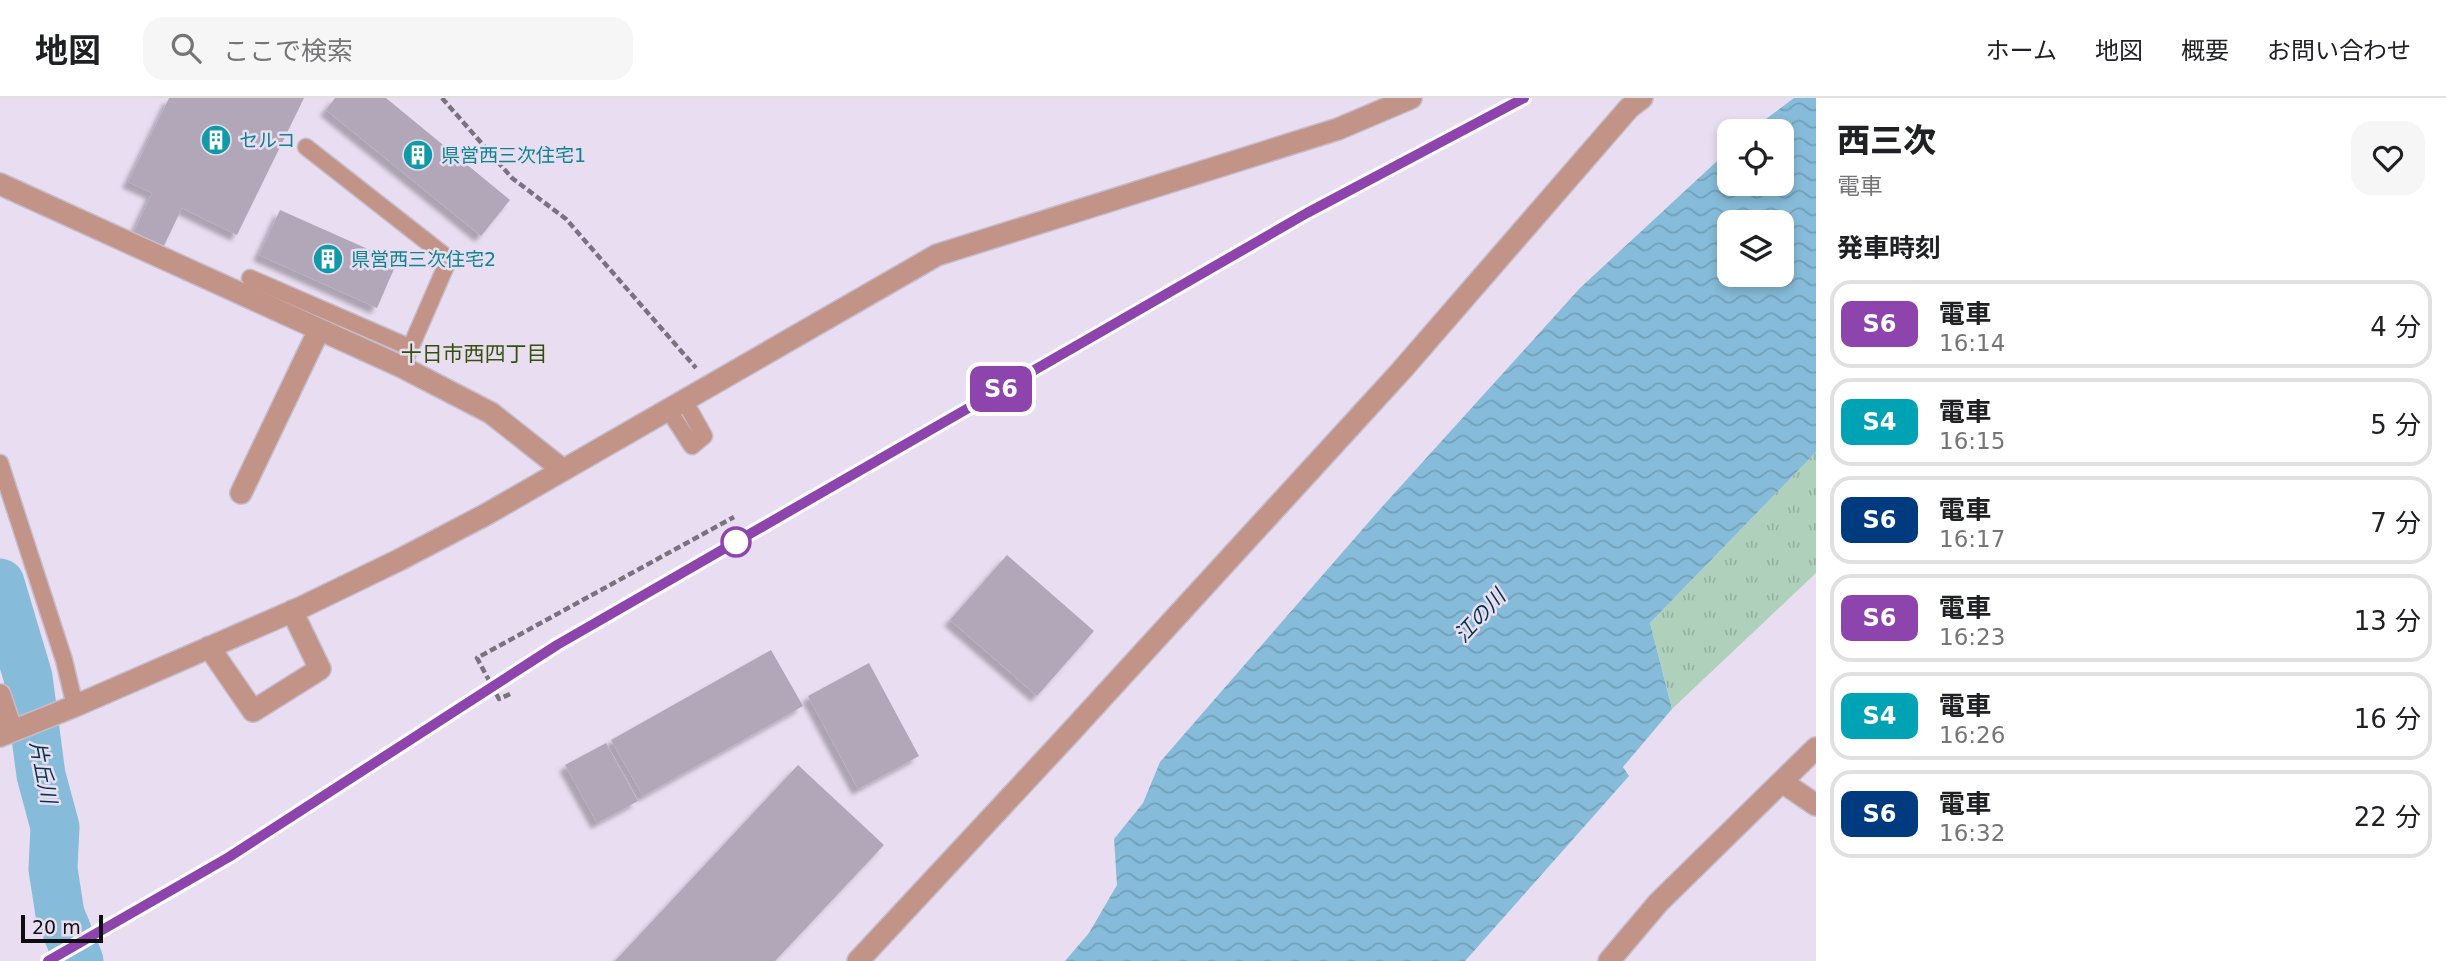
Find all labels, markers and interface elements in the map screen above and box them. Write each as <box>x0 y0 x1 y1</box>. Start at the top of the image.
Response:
search box <box>143 17 633 80</box>
icon: search <box>167 29 205 67</box>
text: 地図 <box>35 31 101 70</box>
text: ここで検索 <box>223 36 353 66</box>
text: ホーム <box>1986 37 2057 65</box>
text: 地図 <box>2095 37 2143 65</box>
text: 概要 <box>2181 37 2229 65</box>
text: お問い合わせ <box>2267 37 2411 65</box>
map controls <box>1717 119 1794 287</box>
button: locate <box>1717 119 1794 196</box>
text: 西三次 <box>1837 121 1936 160</box>
button: heart <box>2351 121 2425 195</box>
building icon: セルコ <box>199 123 233 157</box>
place label: セルコ <box>239 129 296 151</box>
building icon: 県営西三次住宅1 <box>401 138 435 172</box>
place label: 県営西三次住宅1 <box>441 144 586 166</box>
text: 電車 <box>1837 173 1883 199</box>
button: layers <box>1717 210 1794 287</box>
text: 発車時刻 <box>1837 233 1941 263</box>
building icon: 県営西三次住宅2 <box>311 242 345 276</box>
place label: 県営西三次住宅2 <box>351 248 496 270</box>
text: 電車 <box>1939 299 1991 329</box>
text: S6 <box>1863 310 1896 338</box>
text: 4 分 <box>2370 312 2421 342</box>
text: 16:14 <box>1939 330 2005 356</box>
district label: 十日市西四丁目 <box>401 342 548 366</box>
line badge: S6 <box>970 366 1032 412</box>
text: S6 <box>984 375 1018 403</box>
text: 電車 <box>1939 397 1991 427</box>
text: S4 <box>1863 408 1896 436</box>
text: 5 分 <box>2370 410 2421 440</box>
text: 16:15 <box>1939 428 2005 454</box>
text: 電車 <box>1939 495 1991 525</box>
text: S6 <box>1863 506 1896 534</box>
text: 7 分 <box>2370 508 2421 538</box>
text: 16:17 <box>1939 526 2005 552</box>
unlabelled marker <box>721 527 751 557</box>
water label: 江の川 <box>1450 583 1512 647</box>
text: 電車 <box>1939 593 1991 623</box>
text: S6 <box>1863 604 1896 632</box>
text: 13 分 <box>2354 606 2421 636</box>
text: 16:23 <box>1939 624 2005 650</box>
text: 電車 <box>1939 691 1991 721</box>
text: S4 <box>1863 702 1896 730</box>
text: 16 分 <box>2354 704 2421 734</box>
text: 16:26 <box>1939 722 2005 748</box>
water label: 片丘川 <box>25 739 61 807</box>
text: 電車 <box>1939 789 1991 819</box>
text: S6 <box>1863 800 1896 828</box>
text: 22 分 <box>2354 802 2421 832</box>
text: 16:32 <box>1939 820 2005 846</box>
scale bar <box>21 912 103 944</box>
text: 20 m <box>32 916 81 938</box>

